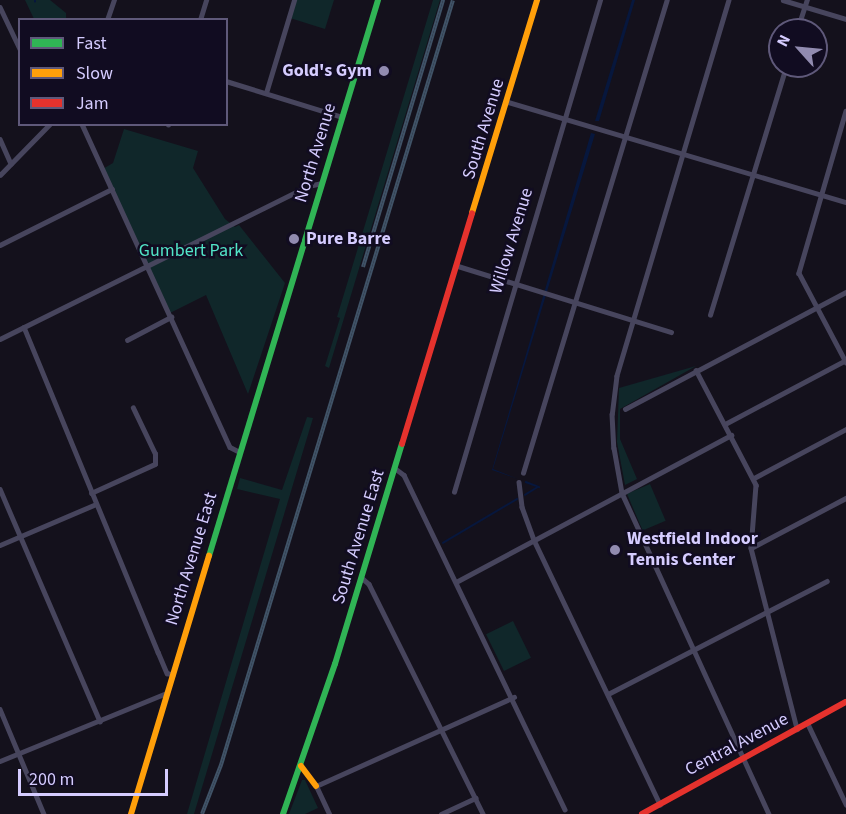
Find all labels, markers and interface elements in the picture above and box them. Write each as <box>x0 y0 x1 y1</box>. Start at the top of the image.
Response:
legend <box>18 18 228 126</box>
north arrow <box>768 18 828 78</box>
text: Fast <box>76 31 107 56</box>
text: N <box>772 31 796 50</box>
place label: Gold's Gym <box>282 60 372 82</box>
text: Slow <box>76 61 113 86</box>
marker: Gold's Gym <box>377 64 391 78</box>
street label: South Avenue <box>458 76 510 182</box>
text: Jam <box>76 91 109 116</box>
street label: North Avenue <box>291 101 341 205</box>
street label: Willow Avenue <box>486 186 538 296</box>
place label: Pure Barre <box>306 228 391 250</box>
marker: Pure Barre <box>287 232 301 246</box>
park label: Gumbert Park <box>139 240 243 262</box>
street label: South Avenue East <box>328 467 390 607</box>
street label: North Avenue East <box>161 490 223 628</box>
place label: Westfield Indoor Tennis Center <box>627 529 758 572</box>
marker: Westfield Indoor Tennis Center <box>608 543 622 557</box>
street label: Central Avenue <box>682 709 792 781</box>
scale bar <box>21 757 171 795</box>
text: 200 m <box>29 767 74 792</box>

